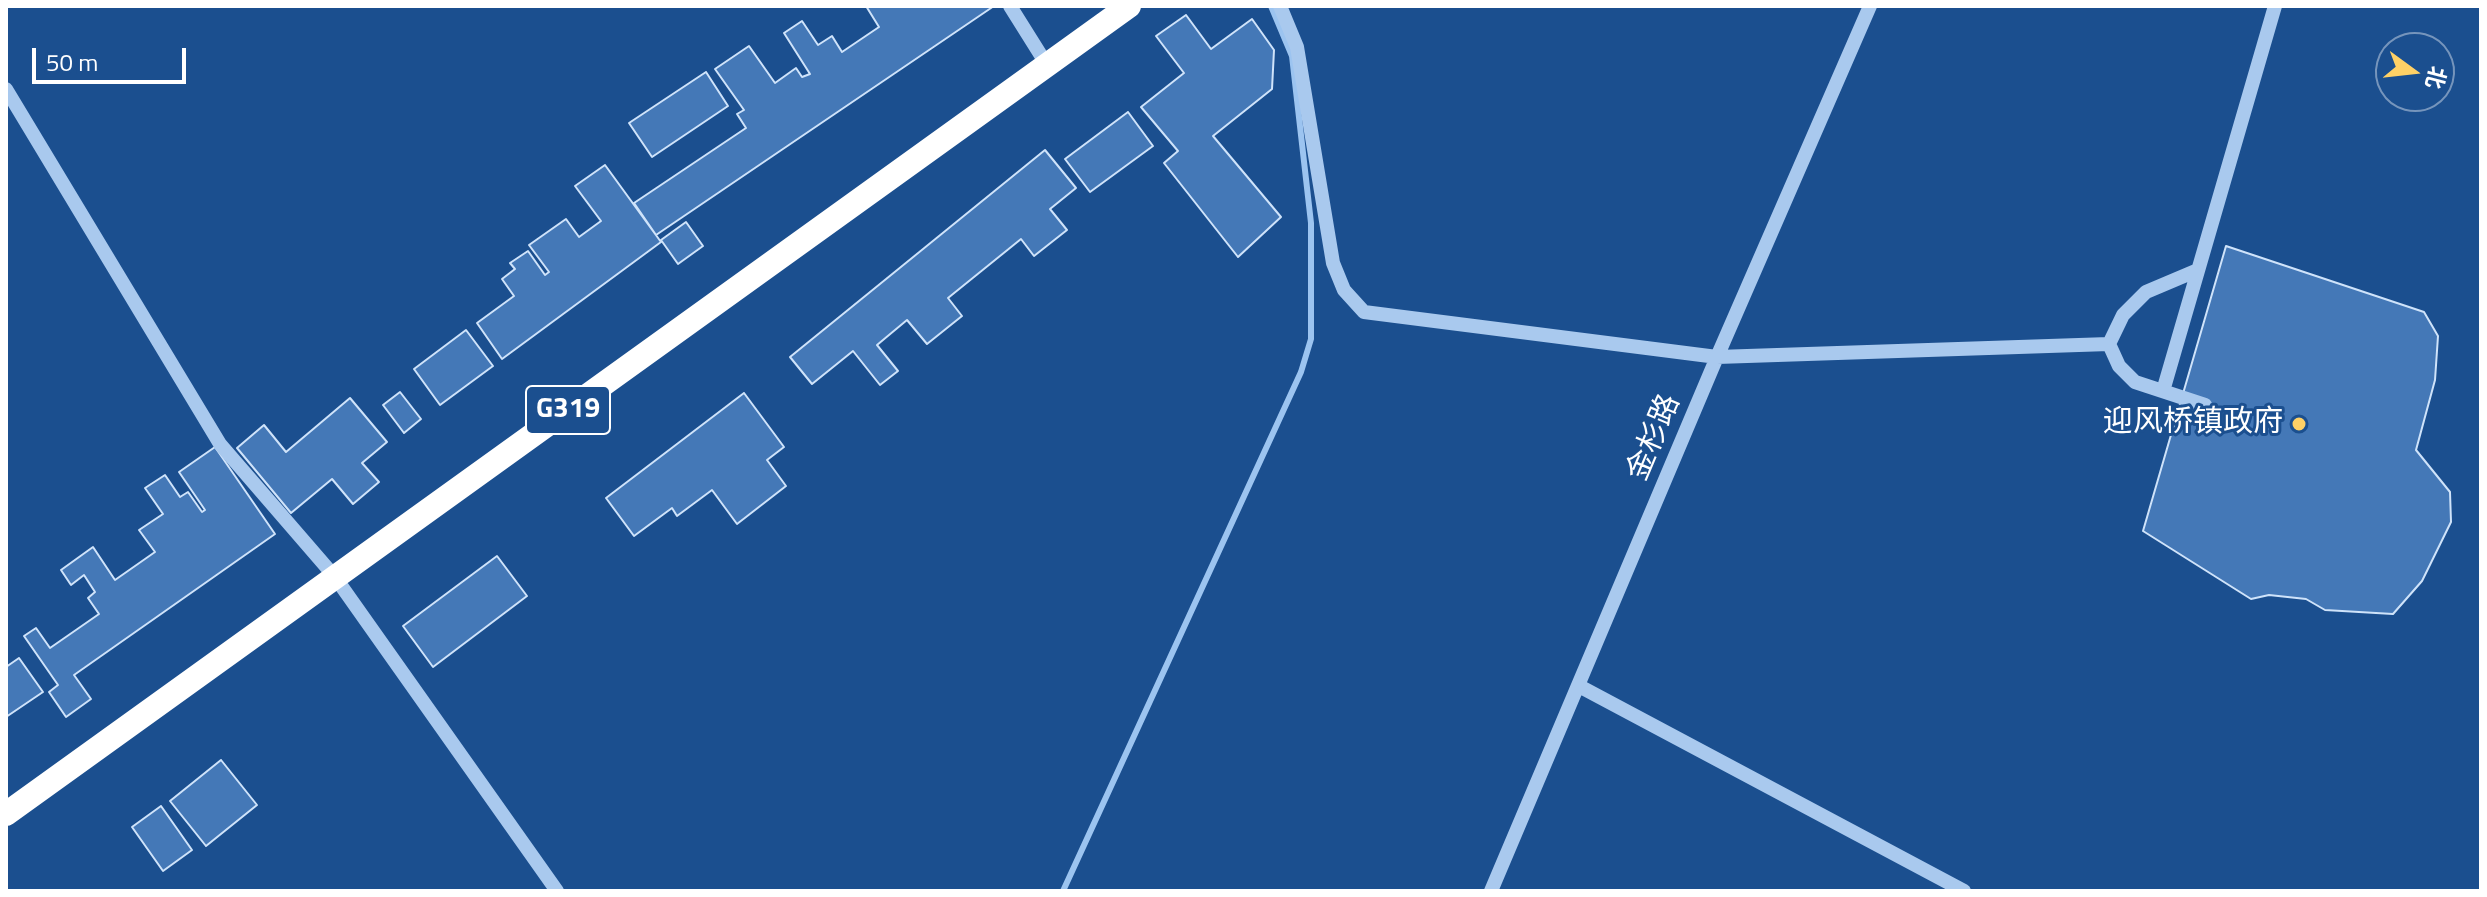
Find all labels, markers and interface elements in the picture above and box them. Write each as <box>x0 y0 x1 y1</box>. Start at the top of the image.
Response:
scale bar <box>36 32 190 82</box>
north arrow <box>2375 32 2455 112</box>
text: 50 m <box>46 44 98 80</box>
text: 北 <box>2417 63 2456 93</box>
road number: G319 <box>526 386 610 434</box>
street label: 金杉路 <box>1621 390 1689 486</box>
place label: 迎风桥镇政府 <box>2103 406 2283 442</box>
marker: 迎风桥镇政府 <box>2290 415 2308 433</box>

